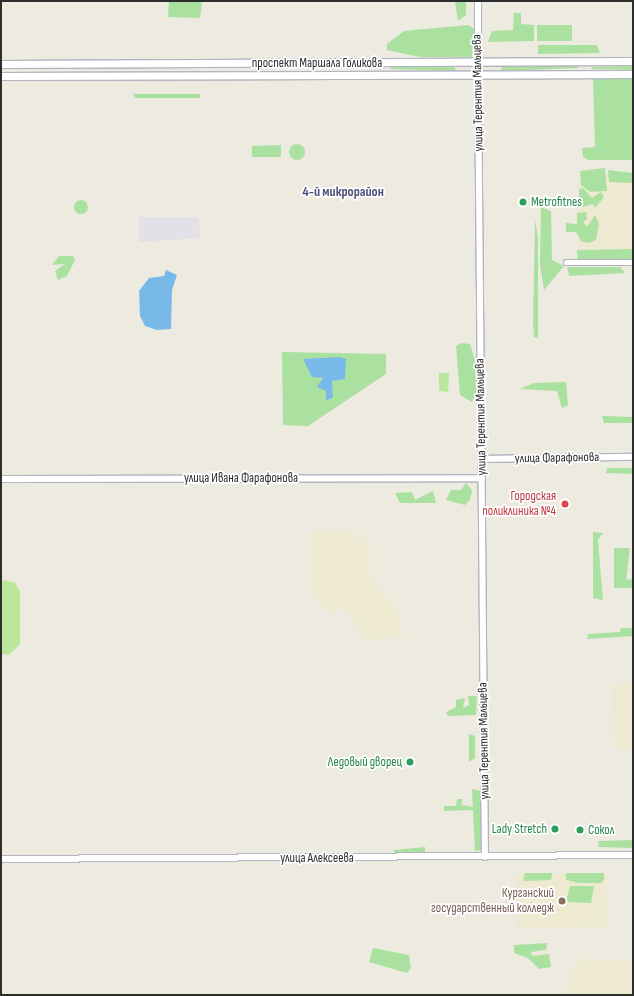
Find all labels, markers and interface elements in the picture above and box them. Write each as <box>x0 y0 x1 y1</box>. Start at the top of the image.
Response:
street label: улица Терентия Мальцева <box>469 34 487 152</box>
street label: проспект Маршала Голикова <box>252 55 382 71</box>
district label: 4-й микрорайон <box>302 184 384 200</box>
place label: Metrofitnes <box>531 194 582 210</box>
marker: Metrofitnes <box>518 197 528 207</box>
street label: улица Терентия Мальцева <box>472 358 490 476</box>
street label: улица Фарафонова <box>515 449 599 467</box>
street label: улица Ивана Фарафонова <box>184 470 298 486</box>
place label: Городская поликлиника №4 <box>482 489 556 520</box>
marker: Городская поликлиника №4 <box>559 498 571 510</box>
street label: улица Терентия Мальцева <box>475 682 493 800</box>
place label: Ледовый дворец <box>328 754 402 770</box>
marker: Ледовый дворец <box>405 757 415 767</box>
place label: Lady Stretch <box>492 821 547 837</box>
place label: Сокол <box>588 822 614 838</box>
marker: Lady Stretch <box>550 824 560 834</box>
marker: Сокол <box>575 825 585 835</box>
street label: улица Алексеева <box>280 850 354 866</box>
place label: Курганский государственный колледж <box>431 886 554 917</box>
marker: Курганский государственный колледж <box>557 896 567 906</box>

